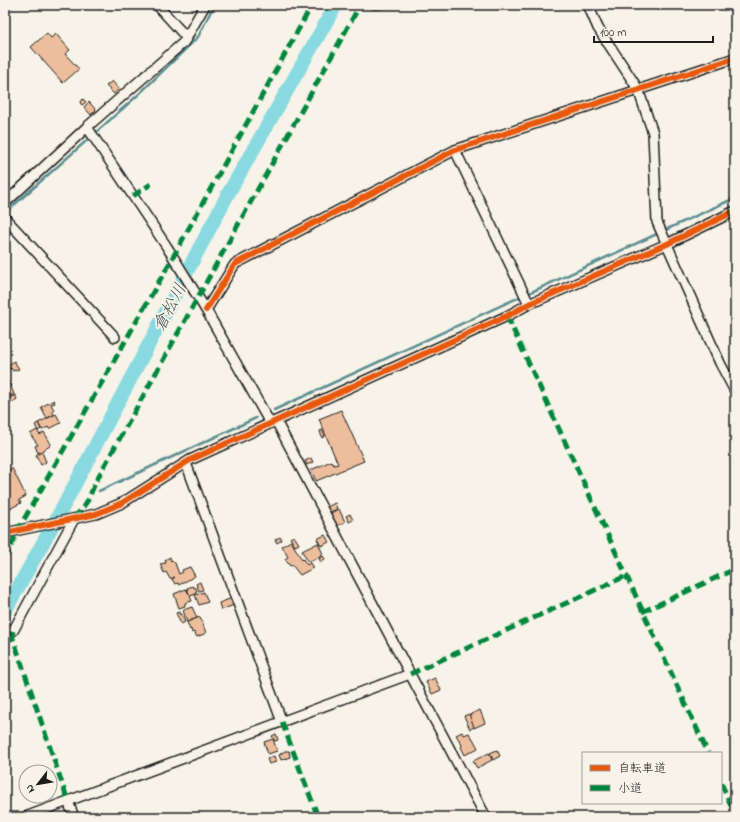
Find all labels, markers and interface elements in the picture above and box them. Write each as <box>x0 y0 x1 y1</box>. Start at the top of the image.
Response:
scale bar <box>594 18 713 44</box>
text: 100 m <box>600 24 627 42</box>
water label: 倉松川 <box>147 279 193 336</box>
legend <box>582 752 722 804</box>
text: 自転車道 <box>618 760 666 778</box>
north arrow <box>18 764 58 804</box>
text: 小道 <box>618 780 642 798</box>
text: N <box>22 781 39 796</box>

